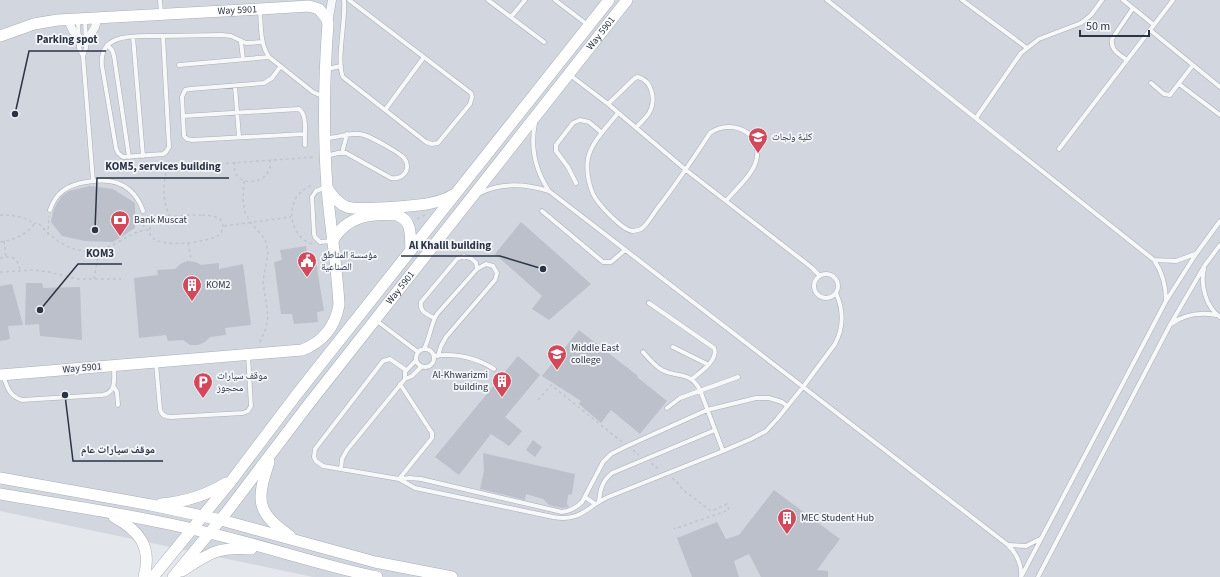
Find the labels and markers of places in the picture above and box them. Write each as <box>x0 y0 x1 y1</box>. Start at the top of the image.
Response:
callout: Parking spot <box>29 28 106 51</box>
school or university icon: كلية ولجات <box>747 126 769 154</box>
place label: كلية ولجات <box>772 130 812 144</box>
callout: KOM5, services building <box>97 155 229 178</box>
bank icon: Bank Muscat <box>109 209 131 237</box>
place label: Bank Muscat <box>134 213 188 227</box>
callout: Al Khalil building <box>401 233 500 256</box>
callout: KOM3 <box>78 241 122 264</box>
place label: مؤسسة المناطق الصناعية <box>321 248 378 274</box>
public building icon: مؤسسة المناطق الصناعية <box>296 250 318 278</box>
building icon: KOM2 <box>181 274 203 302</box>
place label: KOM2 <box>206 278 231 292</box>
place label: Middle East college <box>571 341 620 367</box>
school or university icon: Middle East college <box>546 343 568 371</box>
place label: Al-Khwarizmi building <box>433 368 488 394</box>
place label: موقف سيارات محجوز <box>216 369 268 395</box>
building icon: Al-Khwarizmi building <box>491 370 513 398</box>
parking icon: موقف سيارات محجوز <box>192 371 214 399</box>
callout: موقف سيارات عام <box>73 438 163 461</box>
building icon: MEC Student Hub <box>776 507 798 535</box>
place label: MEC Student Hub <box>801 511 874 525</box>

